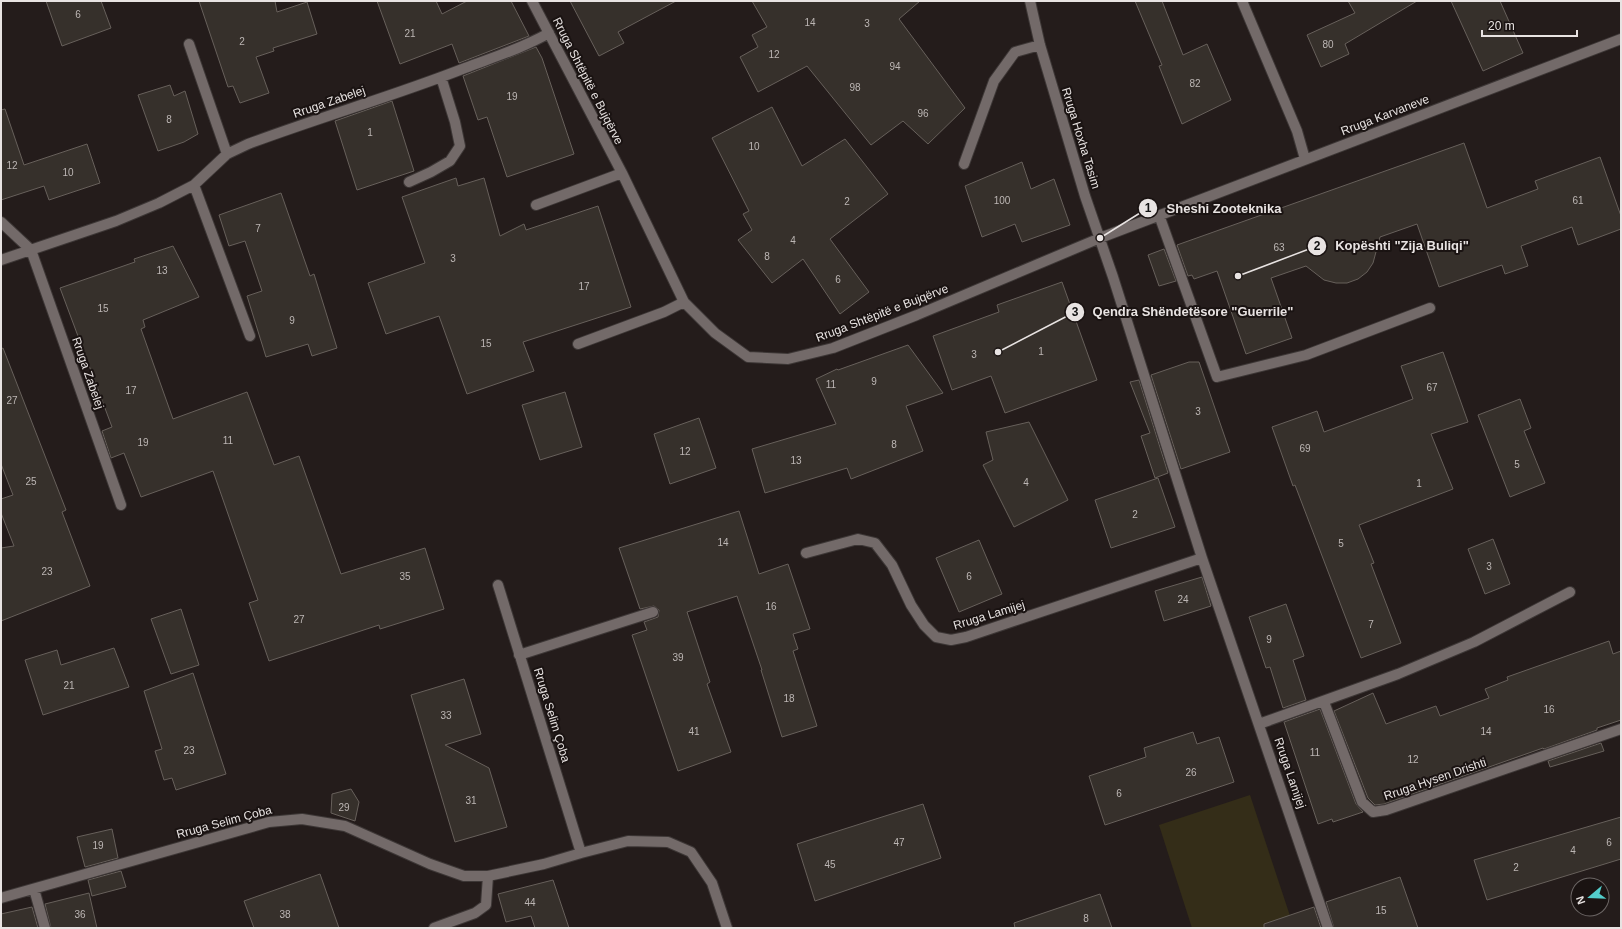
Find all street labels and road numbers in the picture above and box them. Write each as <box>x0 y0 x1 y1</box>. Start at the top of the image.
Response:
street label: Rruga Shtëpitë e Bujqërve <box>550 15 626 147</box>
street label: Rruga Zabelej <box>291 83 367 121</box>
street label: Rruga Hoxha Tasim <box>1059 86 1103 190</box>
street label: Rruga Karvaneve <box>1339 92 1431 138</box>
street label: Rruga Shtëpitë e Bujqërve <box>814 281 951 345</box>
street label: Rruga Zabelej <box>69 335 107 411</box>
street label: Rruga Lamijej <box>952 597 1026 633</box>
street label: Rruga Selim Çoba <box>531 666 573 764</box>
street label: Rruga Lamijej <box>1271 736 1309 810</box>
street label: Rruga Hysen Drishti <box>1382 755 1488 803</box>
street label: Rruga Selim Çoba <box>175 802 273 841</box>

